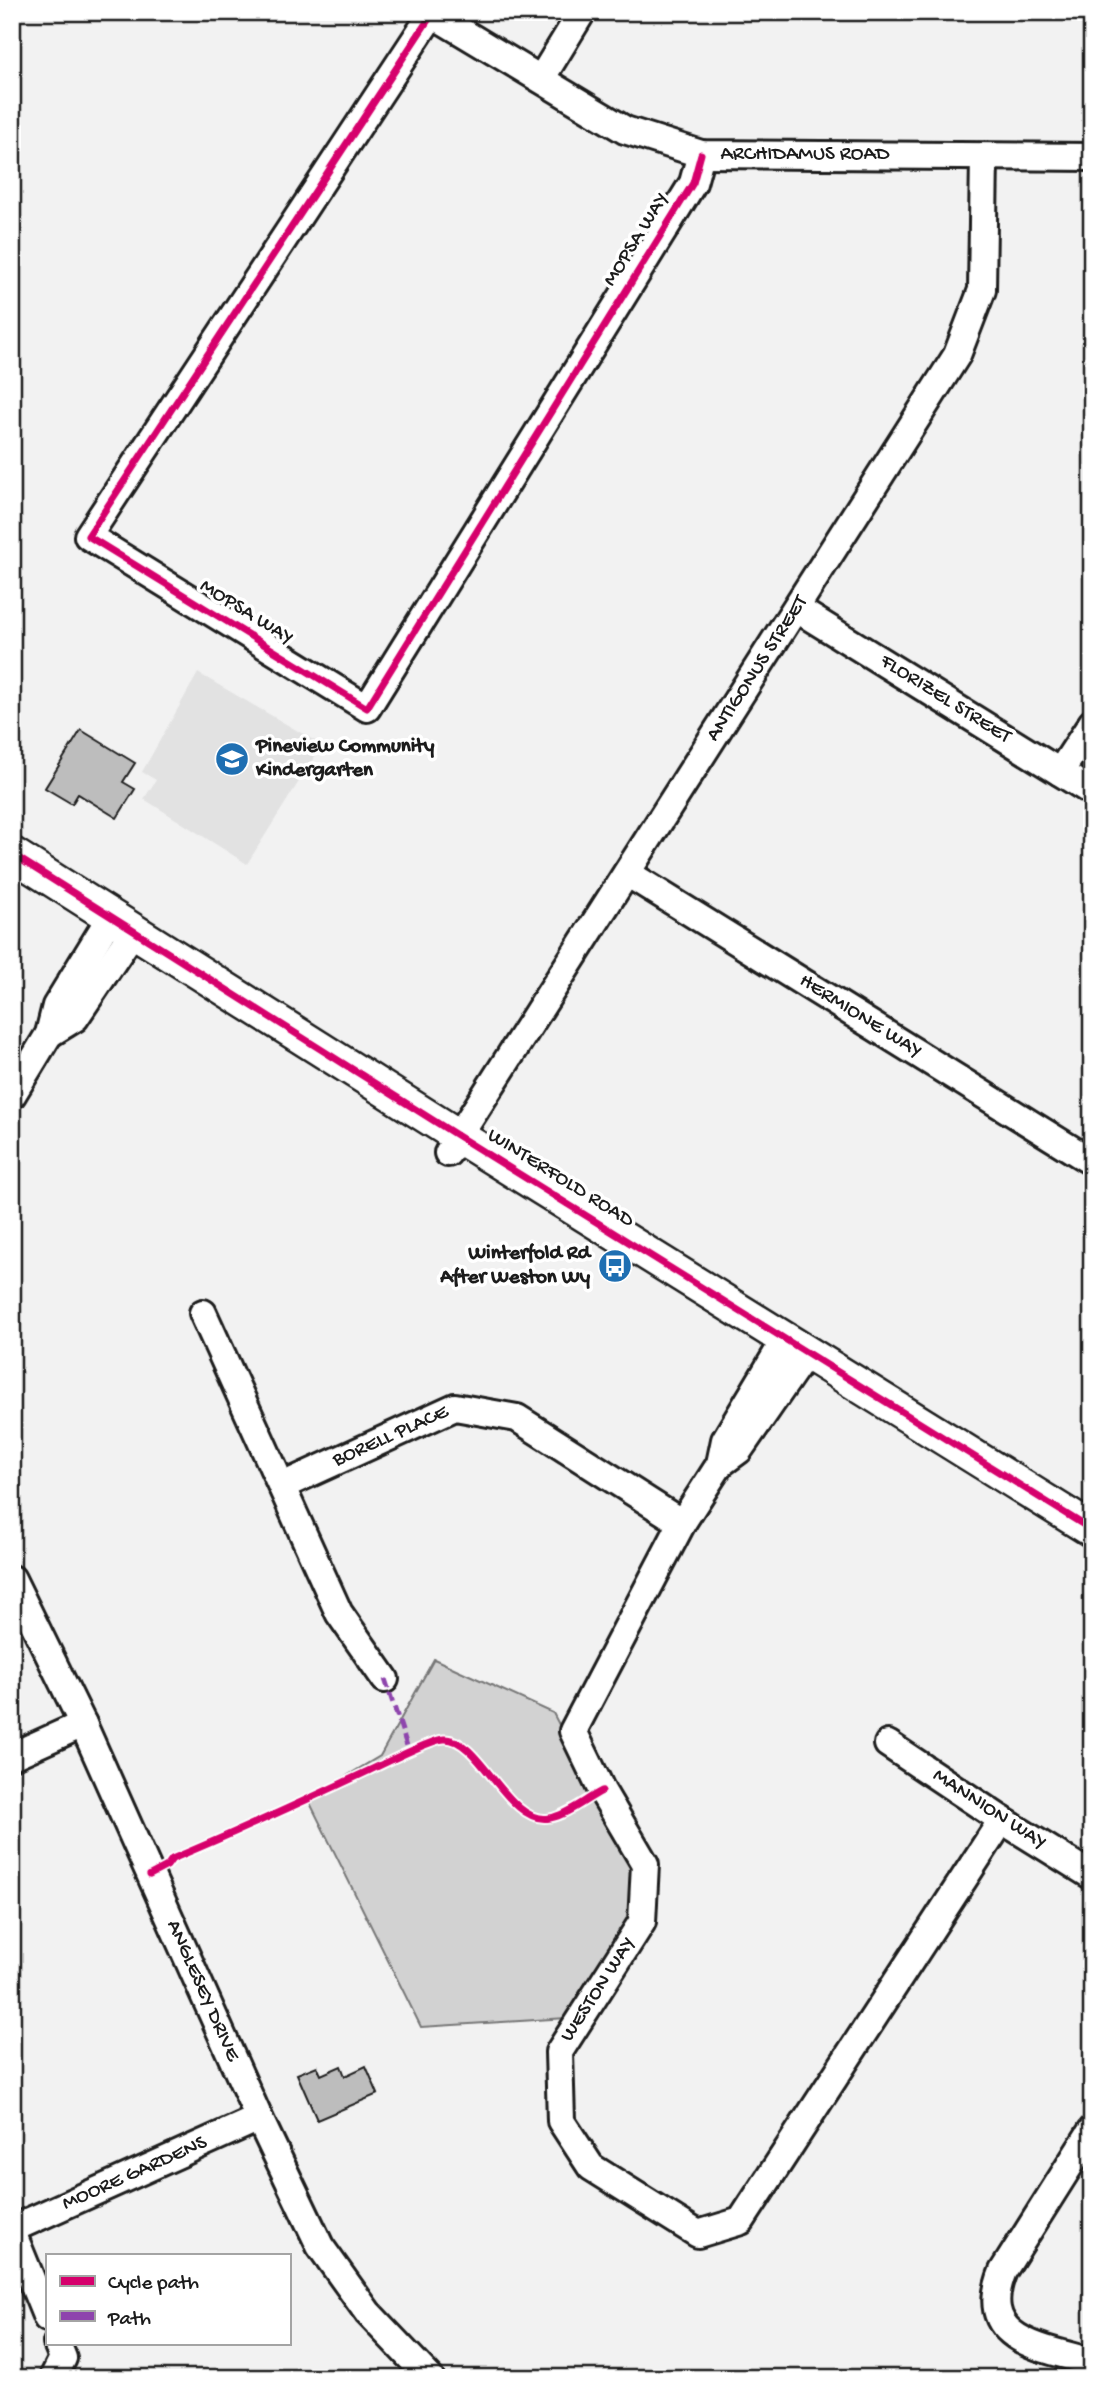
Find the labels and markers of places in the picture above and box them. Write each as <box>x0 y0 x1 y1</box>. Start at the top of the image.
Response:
place label: Pineview Community Kindergarten <box>255 735 435 784</box>
school or university icon: Pineview Community Kindergarten <box>213 740 251 778</box>
place label: Winterfold Rd After Weston Wy <box>439 1242 593 1291</box>
bus stop icon: Winterfold Rd After Weston Wy <box>596 1247 634 1285</box>

